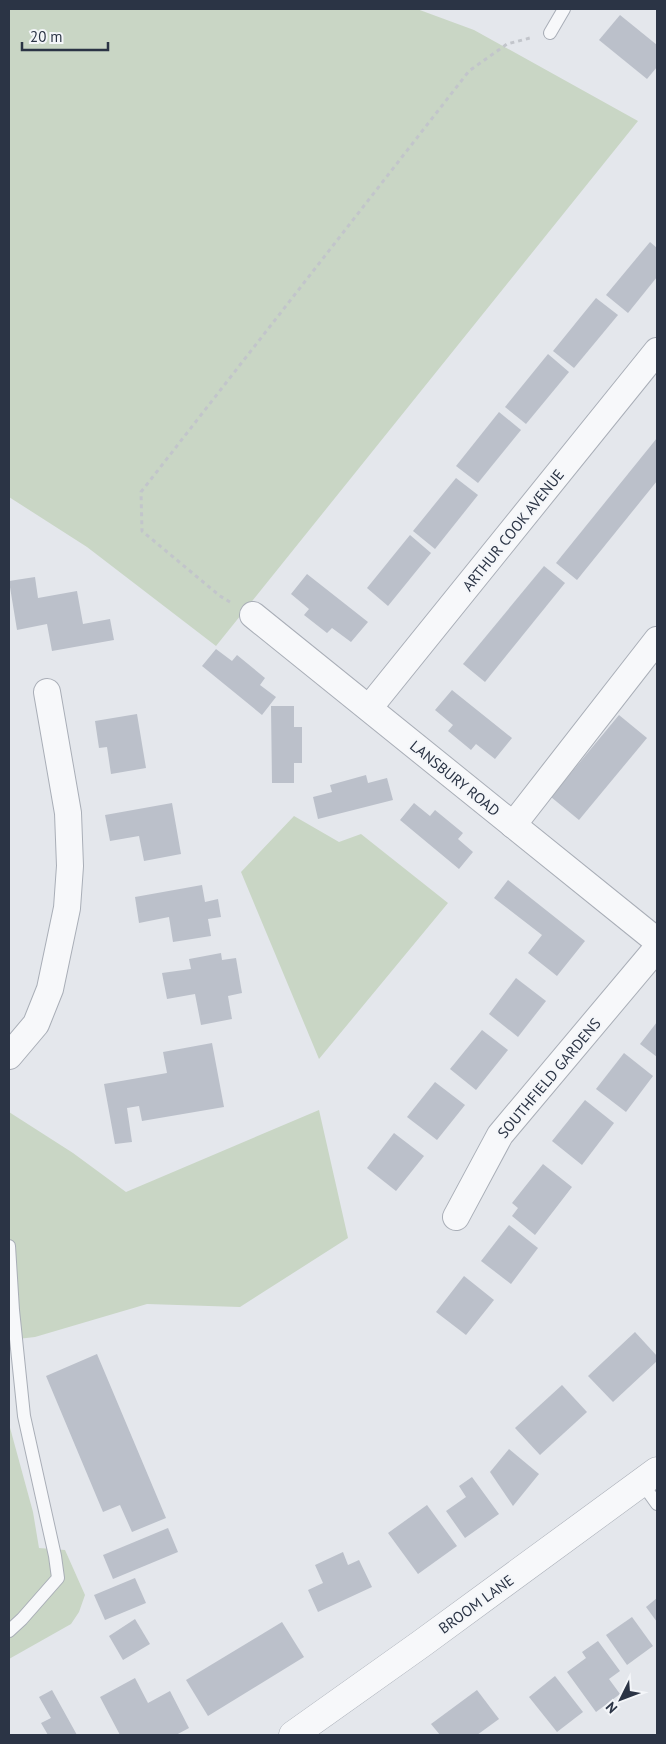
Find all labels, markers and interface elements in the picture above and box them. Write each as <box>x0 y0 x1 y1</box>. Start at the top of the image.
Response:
scale bar <box>22 20 109 52</box>
text: 20 m <box>30 27 63 46</box>
street label: ARTHUR COOK AVENUE <box>458 465 568 595</box>
street label: LANSBURY ROAD <box>406 736 504 820</box>
street label: SOUTHFIELD GARDENS <box>493 1014 605 1142</box>
street label: BROOM LANE <box>435 1570 517 1638</box>
north arrow <box>596 1674 646 1724</box>
text: N <box>602 1698 621 1717</box>

